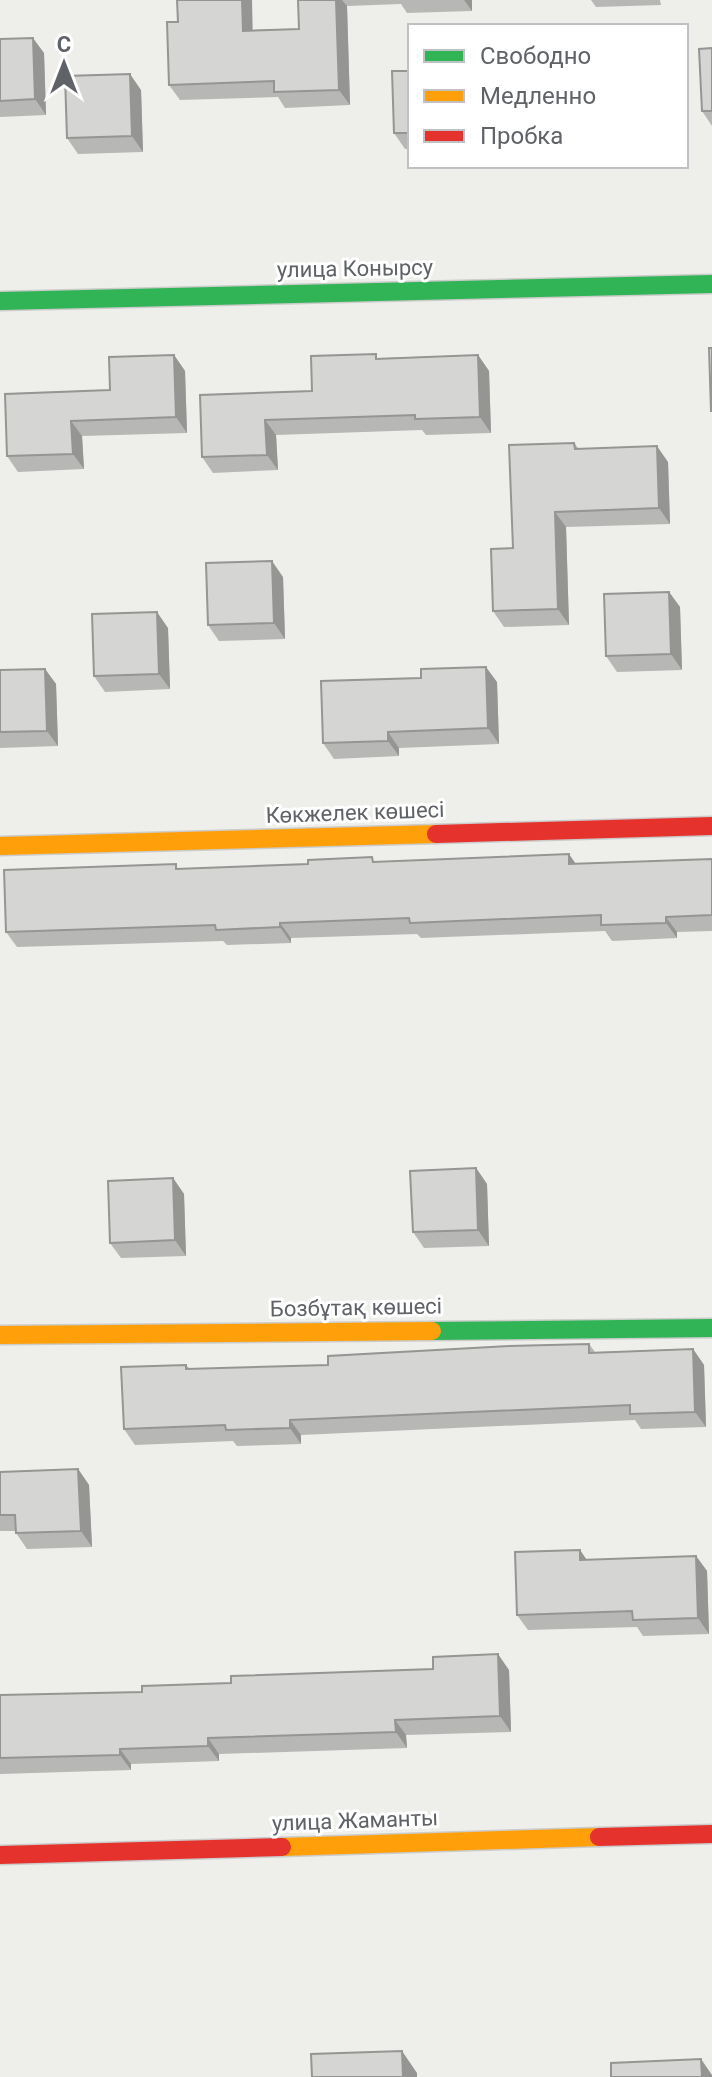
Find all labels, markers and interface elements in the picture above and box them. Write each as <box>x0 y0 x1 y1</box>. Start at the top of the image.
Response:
north arrow <box>24 24 104 104</box>
legend <box>408 24 688 168</box>
text: С <box>57 32 71 57</box>
text: Свободно <box>480 42 591 70</box>
text: Медленно <box>480 82 596 110</box>
text: Пробка <box>480 122 563 150</box>
street label: улица Конырсу <box>277 255 434 282</box>
street label: Көкжелек көшесі <box>265 797 445 828</box>
street label: Бозбұтақ көшесі <box>270 1293 442 1322</box>
street label: улица Жаманты <box>271 1805 439 1836</box>

